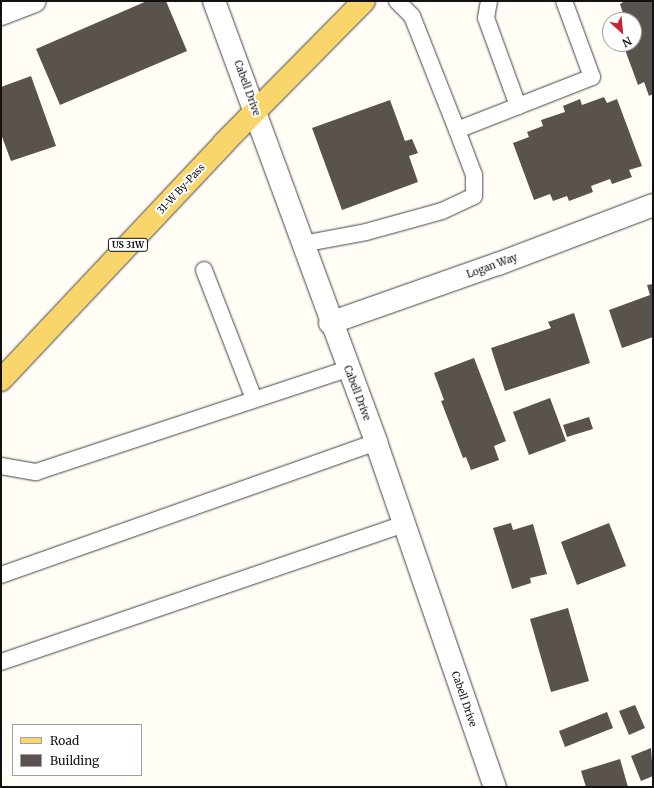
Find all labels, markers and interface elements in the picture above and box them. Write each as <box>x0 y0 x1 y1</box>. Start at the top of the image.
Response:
north arrow <box>602 12 642 52</box>
text: N <box>620 34 634 50</box>
street label: Cabell Drive <box>231 59 263 117</box>
street label: 31-W By-Pass <box>155 161 207 217</box>
road number: US 31W <box>107 238 149 252</box>
street label: Logan Way <box>465 251 519 281</box>
street label: Cabell Drive <box>341 364 373 422</box>
street label: Cabell Drive <box>449 670 479 728</box>
legend <box>12 724 142 776</box>
text: Road <box>50 733 79 748</box>
text: Building <box>50 753 99 768</box>

